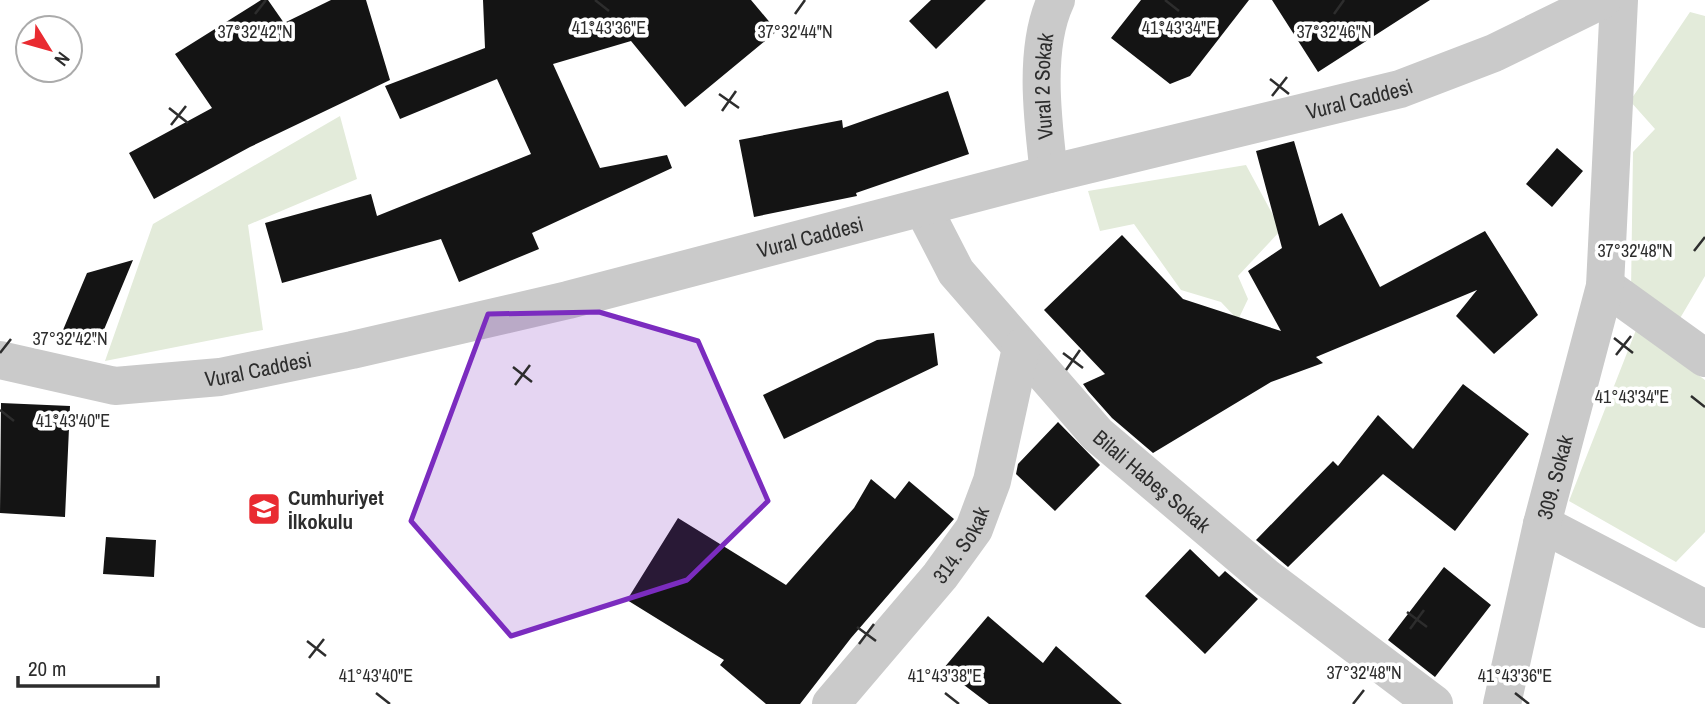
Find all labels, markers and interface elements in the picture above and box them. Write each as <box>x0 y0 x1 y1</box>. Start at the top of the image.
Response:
north arrow <box>14 14 84 84</box>
text: 41°43'36"E <box>572 15 646 40</box>
text: 41°43'34"E <box>1142 15 1216 40</box>
text: 37°32'42"N <box>217 19 293 44</box>
text: 37°32'44"N <box>757 19 833 44</box>
text: 37°32'46"N <box>1296 19 1372 44</box>
street label: Vural 2 Sokak <box>1027 30 1060 141</box>
text: N <box>49 47 76 72</box>
street label: Vural Caddesi <box>1303 71 1417 126</box>
street label: Vural Caddesi <box>754 209 866 264</box>
text: 37°32'48"N <box>1597 238 1673 263</box>
text: 37°32'42"N <box>32 326 108 351</box>
street label: Vural Caddesi <box>203 344 314 393</box>
text: 41°43'34"E <box>1595 384 1669 409</box>
text: 41°43'40"E <box>36 408 110 433</box>
street label: Bilali Habeş Sokak <box>1087 423 1217 539</box>
street label: 309. Sokak <box>1529 431 1580 522</box>
place label: Cumhuriyet İlkokulu <box>288 483 384 536</box>
school or university icon: Cumhuriyet İlkokulu <box>245 490 283 528</box>
street label: 314. Sokak <box>926 502 996 589</box>
scale bar <box>18 644 158 688</box>
text: 20 m <box>28 654 66 683</box>
text: 37°32'48"N <box>1326 660 1402 685</box>
text: 41°43'40"E <box>339 663 413 688</box>
text: 41°43'38"E <box>908 663 982 688</box>
text: 41°43'36"E <box>1478 663 1552 688</box>

